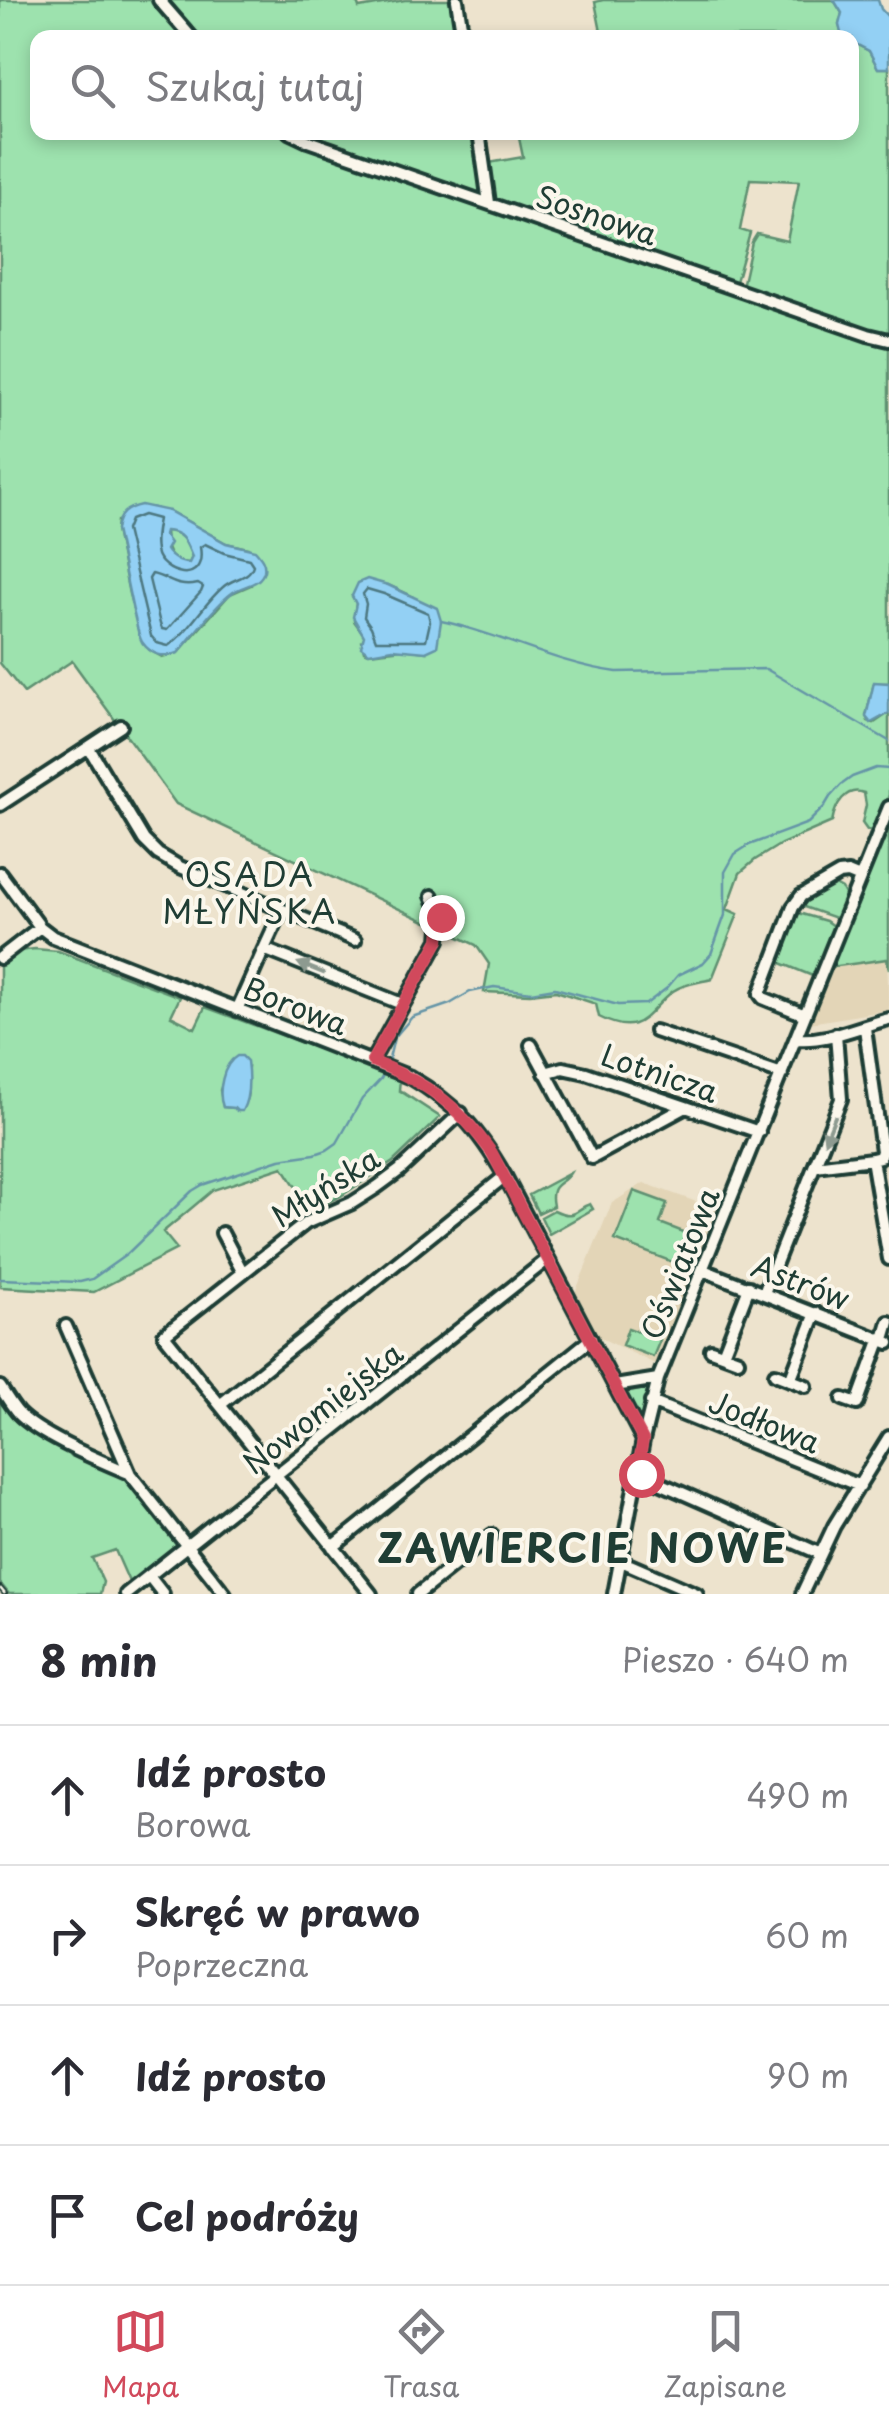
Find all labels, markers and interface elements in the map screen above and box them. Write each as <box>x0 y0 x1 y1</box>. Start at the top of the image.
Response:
search box <box>30 30 859 140</box>
text: Szukaj tutaj <box>145 57 364 114</box>
icon: search <box>65 58 120 113</box>
street label: Sosnowa <box>530 172 664 256</box>
district label: OSADA MŁYŃSKA <box>162 850 338 935</box>
route end <box>419 895 465 941</box>
one-way arrow <box>296 959 326 975</box>
street label: Borowa <box>237 965 355 1046</box>
street label: Lotnicza <box>596 1031 725 1113</box>
one-way arrow <box>821 1114 837 1144</box>
street label: Młyńska <box>262 1135 388 1237</box>
street label: Oświatowa <box>628 1180 730 1346</box>
street label: Astrów <box>746 1242 856 1320</box>
street label: Nowomiejska <box>232 1330 412 1484</box>
street label: Jodłowa <box>703 1378 828 1464</box>
route start <box>619 1452 665 1498</box>
district label: ZAWIERCIE NOWE <box>378 1516 788 1577</box>
text: 8 min <box>40 1628 158 1691</box>
text: Pieszo · 640 m <box>622 1635 849 1683</box>
text: Idź prosto <box>135 1743 326 1800</box>
icon: ahead <box>40 1768 95 1823</box>
text: 490 m <box>746 1771 849 1819</box>
text: Borowa <box>135 1800 250 1848</box>
text: Skręć w prawo <box>135 1883 420 1940</box>
icon: right <box>40 1908 95 1963</box>
text: 60 m <box>765 1911 849 1959</box>
text: Poprzeczna <box>135 1940 308 1988</box>
text: Idź prosto <box>135 2047 326 2104</box>
icon: ahead <box>40 2048 95 2103</box>
text: 90 m <box>767 2051 849 2099</box>
text: Cel podróży <box>135 2187 359 2244</box>
icon: arrive <box>40 2188 95 2243</box>
tab: Mapa <box>102 2304 179 2407</box>
tab: Trasa <box>383 2304 459 2407</box>
tab: Zapisane <box>664 2304 787 2407</box>

